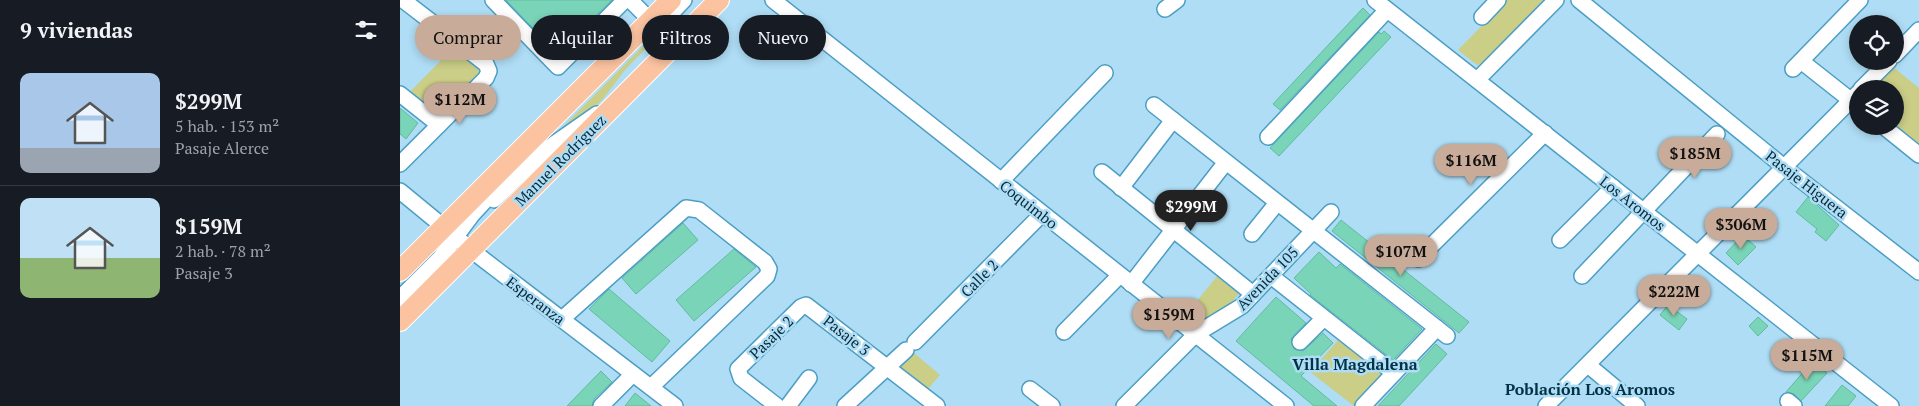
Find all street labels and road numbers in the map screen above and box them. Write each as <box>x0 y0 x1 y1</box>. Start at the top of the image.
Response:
street label: Manuel Rodríguez <box>510 110 610 210</box>
street label: Pasaje Higuera <box>1762 146 1852 223</box>
street label: Los Aromos <box>1596 171 1670 235</box>
street label: Coquimbo <box>996 175 1062 233</box>
street label: Avenida 105 <box>1232 242 1302 314</box>
street label: Calle 2 <box>956 255 1002 301</box>
street label: Esperanza <box>503 271 570 329</box>
street label: Pasaje 3 <box>820 310 874 360</box>
street label: Pasaje 2 <box>745 311 797 363</box>

